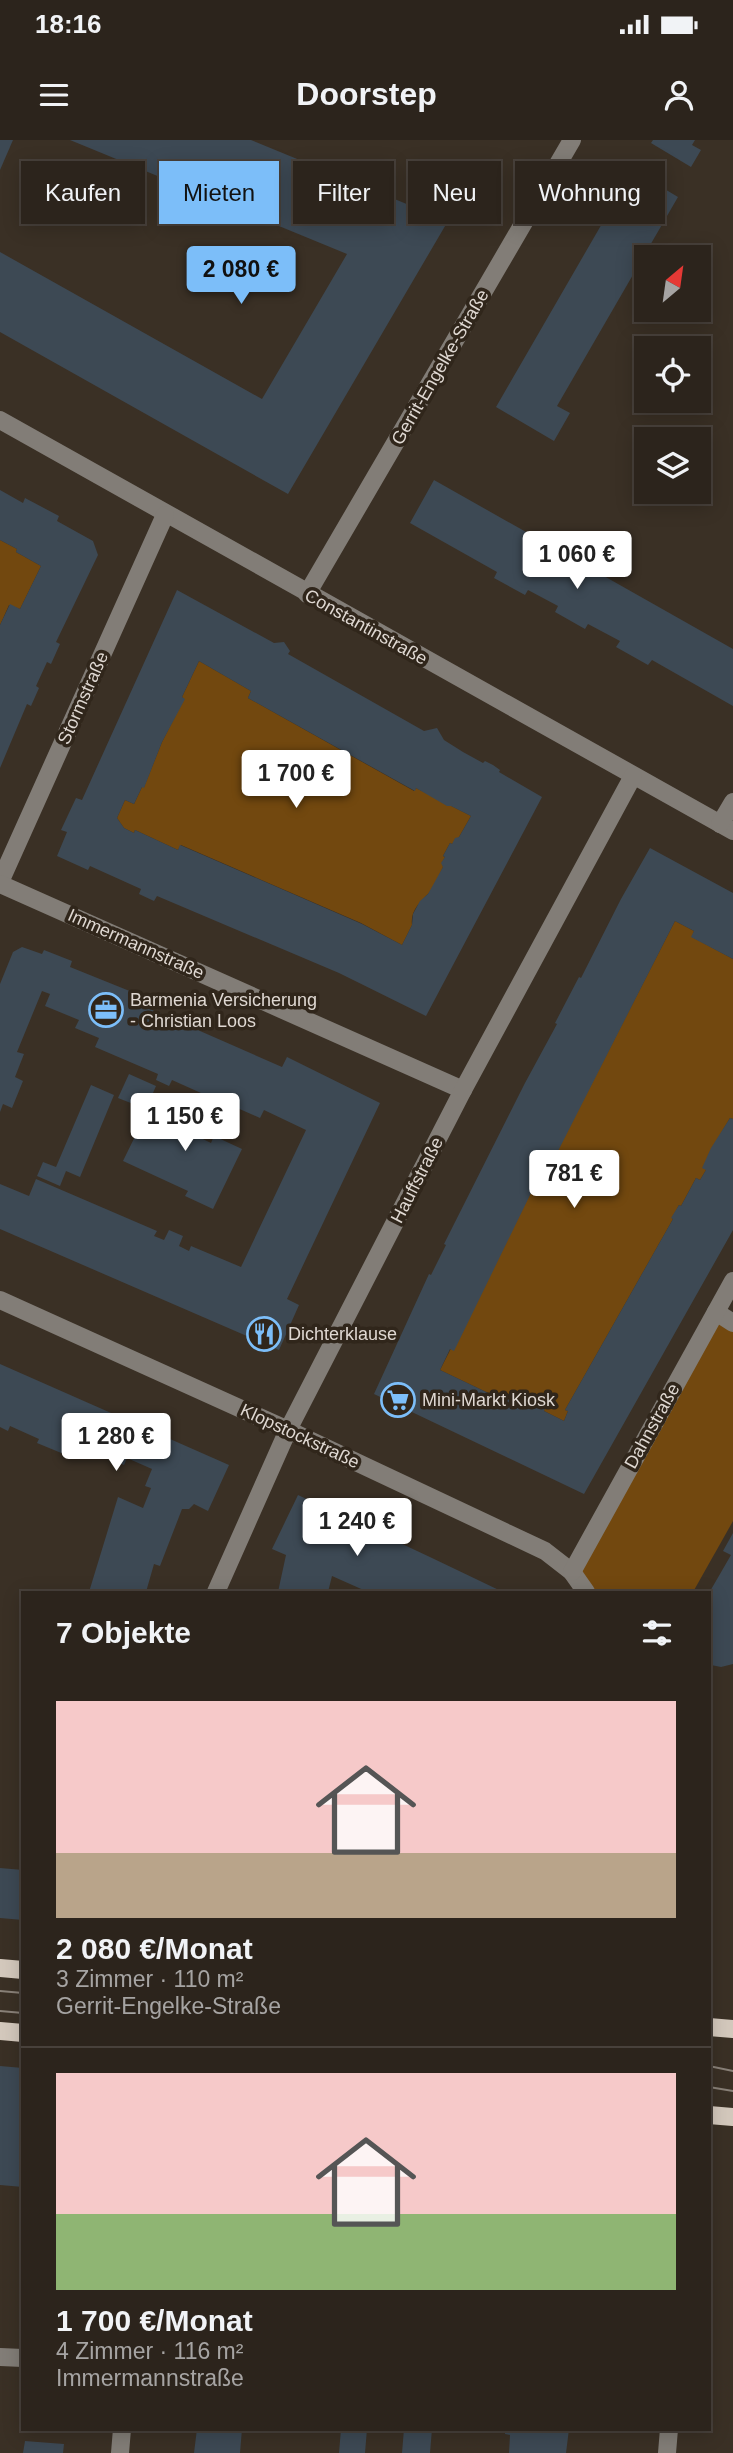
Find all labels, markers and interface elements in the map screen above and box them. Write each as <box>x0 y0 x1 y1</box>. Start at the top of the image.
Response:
text: 18:16 <box>35 9 102 39</box>
icon: menu <box>35 76 73 114</box>
text: Doorstep <box>296 76 437 112</box>
icon: person <box>660 76 698 114</box>
chip: Kaufen <box>21 161 145 224</box>
chip: Mieten <box>159 161 279 224</box>
chip: Filter <box>293 161 394 224</box>
chip: Neu <box>408 161 501 224</box>
chip: Wohnung <box>515 161 665 224</box>
north arrow <box>634 245 710 322</box>
map controls <box>634 245 711 504</box>
pin: 2 080 € <box>176 246 306 306</box>
text: 2 080 € <box>203 256 279 282</box>
street label: Gerrit-Engelke-Straße <box>387 286 493 448</box>
button: locate <box>634 336 711 413</box>
button: layers <box>634 427 711 504</box>
pin: 1 060 € <box>512 532 642 591</box>
text: 1 060 € <box>539 541 615 567</box>
street label: Constantinstraße <box>301 585 431 669</box>
street label: Stormstraße <box>54 649 112 747</box>
pin: 1 700 € <box>231 750 361 810</box>
text: 1 700 € <box>258 760 334 786</box>
street label: Immermannstraße <box>65 905 207 983</box>
place label: Barmenia Versicherung - Christian Loos <box>130 990 317 1031</box>
office icon: Barmenia Versicherung - Christian Loos <box>87 991 125 1029</box>
pin: 1 150 € <box>120 1094 250 1153</box>
text: 1 150 € <box>147 1103 223 1129</box>
street label: Hauffstraße <box>387 1134 447 1226</box>
pin: 781 € <box>525 1150 623 1210</box>
text: 781 € <box>545 1160 603 1186</box>
restaurant icon: Dichterklause <box>245 1315 283 1353</box>
place label: Dichterklause <box>288 1324 397 1344</box>
street label: Dahnstraße <box>620 1380 684 1472</box>
supermarket icon: Mini-Markt Kiosk <box>379 1381 417 1419</box>
place label: Mini-Markt Kiosk <box>422 1390 556 1410</box>
street label: Klopstockstraße <box>237 1400 363 1472</box>
pin: 1 280 € <box>51 1414 181 1473</box>
text: 1 280 € <box>78 1423 154 1449</box>
pin: 1 240 € <box>292 1498 422 1558</box>
text: 1 240 € <box>319 1508 395 1534</box>
icon: filters <box>638 1614 676 1652</box>
text: 7 Objekte <box>56 1616 191 1649</box>
icon: home <box>303 1747 429 1873</box>
text: 2 080 €/Monat <box>56 1932 253 1965</box>
text: 3 Zimmer · 110 m² <box>56 1966 243 1992</box>
text: Gerrit-Engelke-Straße <box>56 1993 281 2019</box>
icon: home <box>303 2119 429 2245</box>
text: 1 700 €/Monat <box>56 2304 253 2337</box>
text: 4 Zimmer · 116 m² <box>56 2338 243 2364</box>
text: Immermannstraße <box>56 2365 244 2391</box>

